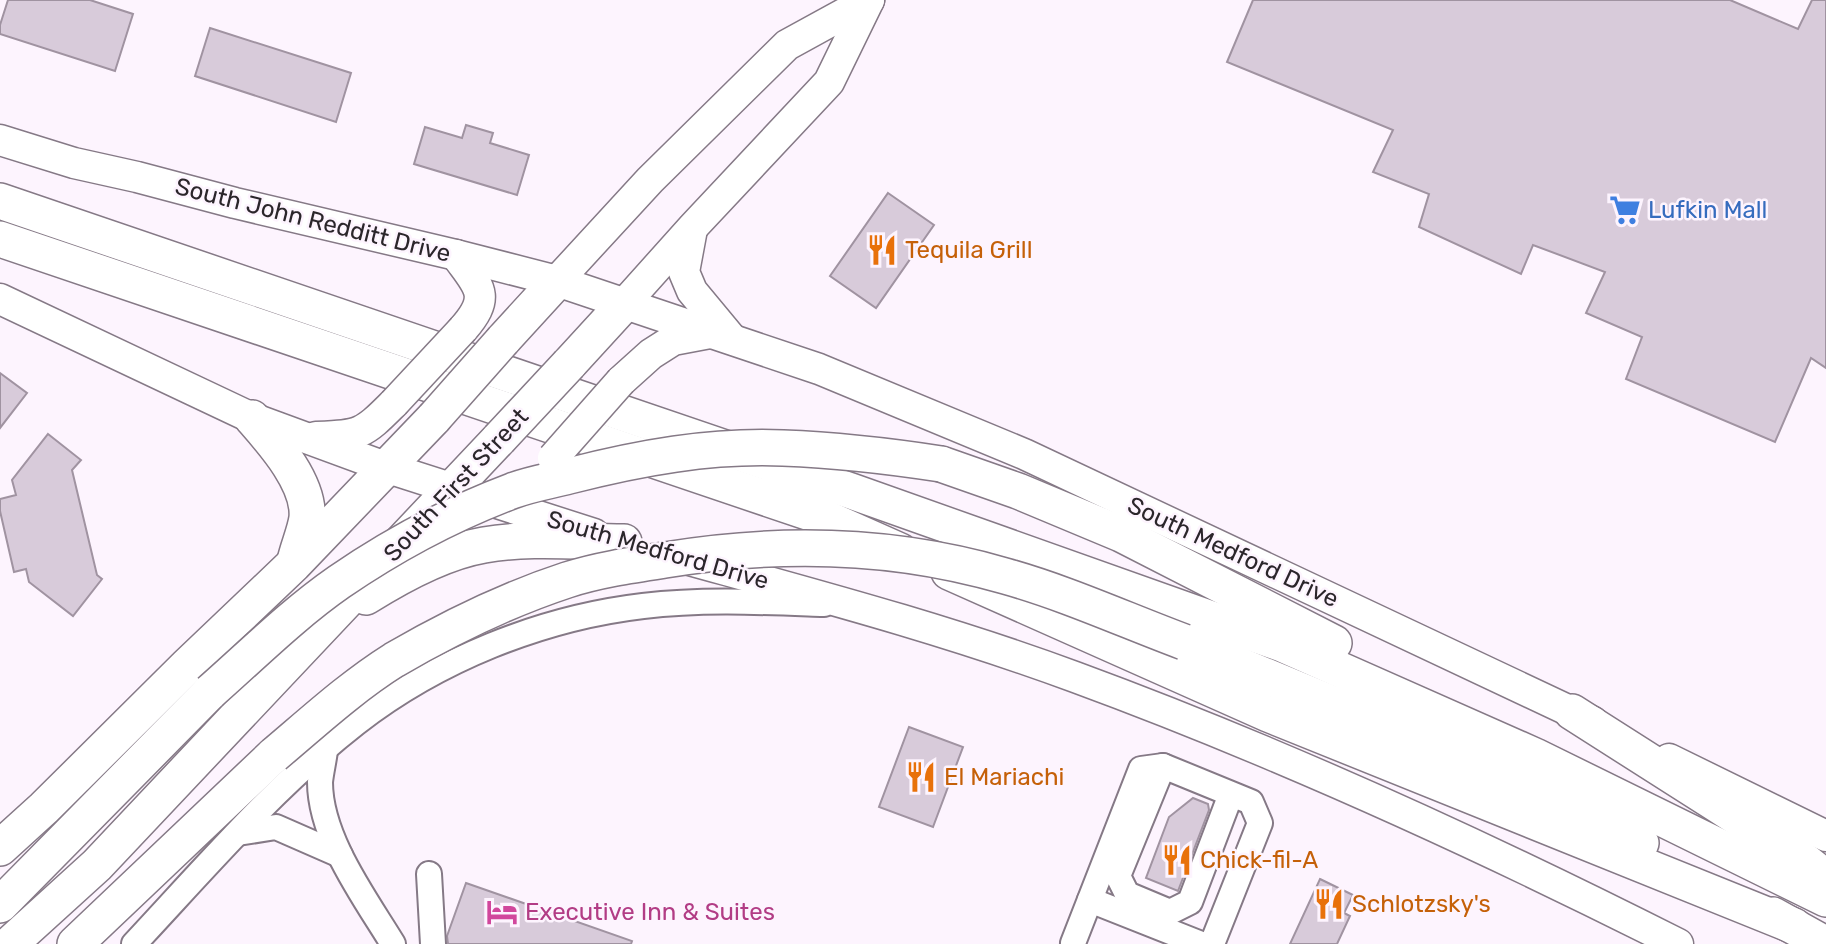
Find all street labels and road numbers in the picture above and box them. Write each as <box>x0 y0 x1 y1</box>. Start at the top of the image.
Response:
street label: South John Redditt Drive <box>172 172 454 268</box>
street label: South First Street <box>378 403 534 567</box>
street label: South Medford Drive <box>1123 491 1343 613</box>
street label: South Medford Drive <box>544 505 772 595</box>

